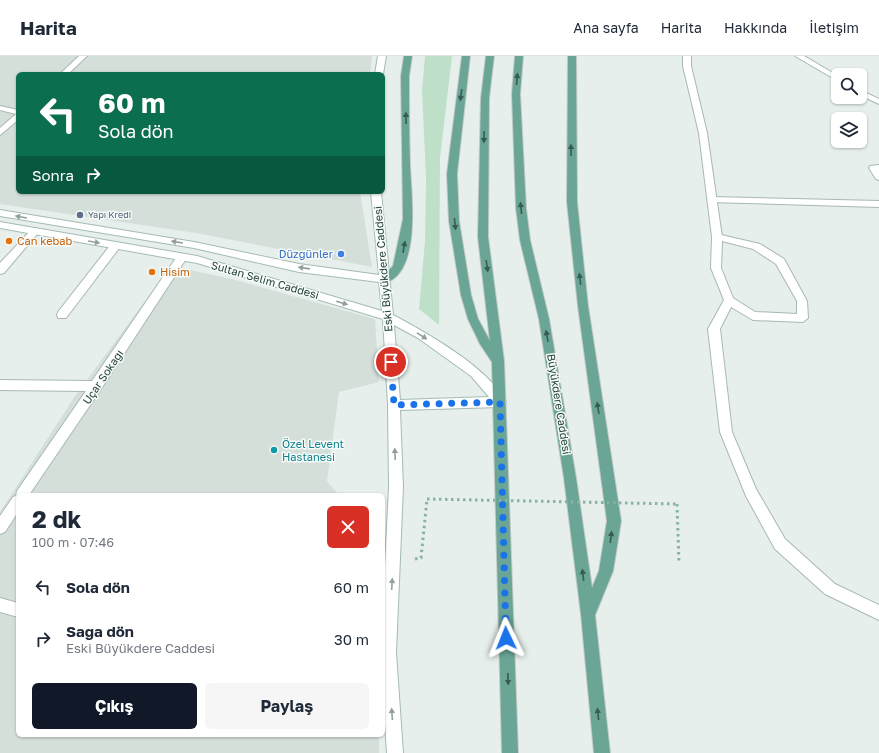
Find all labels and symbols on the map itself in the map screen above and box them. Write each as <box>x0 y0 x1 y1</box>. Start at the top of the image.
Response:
one-way arrow <box>513 73 520 85</box>
one-way arrow <box>458 89 464 101</box>
one-way arrow <box>403 111 409 124</box>
one-way arrow <box>481 131 487 144</box>
one-way arrow <box>568 143 574 156</box>
one-way arrow <box>518 202 525 215</box>
street label: Eski Büyükdere Caddesi <box>371 206 394 332</box>
place label: Yapı Kredi <box>88 209 131 220</box>
marker: Yapı Kredi <box>75 210 85 220</box>
one-way arrow <box>15 213 27 219</box>
one-way arrow <box>451 218 458 230</box>
place label: Can kebab <box>17 234 73 247</box>
marker: Can kebab <box>4 236 14 246</box>
one-way arrow <box>87 239 100 245</box>
one-way arrow <box>171 239 183 245</box>
one-way arrow <box>401 241 407 253</box>
place label: Düzgünler <box>279 247 334 260</box>
marker: Düzgünler <box>336 249 346 259</box>
street label: Sultan Selim Caddesi <box>210 258 321 301</box>
one-way arrow <box>484 260 490 272</box>
place label: Hisim <box>160 265 190 278</box>
one-way arrow <box>298 265 310 271</box>
marker: Hisim <box>147 267 157 277</box>
one-way arrow <box>577 273 583 285</box>
one-way arrow <box>336 300 348 306</box>
one-way arrow <box>544 330 550 342</box>
one-way arrow <box>417 332 427 340</box>
pin <box>374 345 408 379</box>
street label: Uçar Sokağı <box>80 347 126 406</box>
street label: Büyükdere Caddesi <box>545 353 574 455</box>
one-way arrow <box>595 402 601 414</box>
place label: Özel Levent Hastanesi <box>282 437 344 463</box>
marker: Özel Levent Hastanesi <box>269 445 279 455</box>
one-way arrow <box>392 448 399 460</box>
one-way arrow <box>608 531 614 543</box>
one-way arrow <box>580 569 586 581</box>
one-way arrow <box>388 578 395 590</box>
position arrow <box>485 617 527 659</box>
one-way arrow <box>504 673 511 685</box>
one-way arrow <box>389 708 396 720</box>
one-way arrow <box>595 708 602 720</box>

